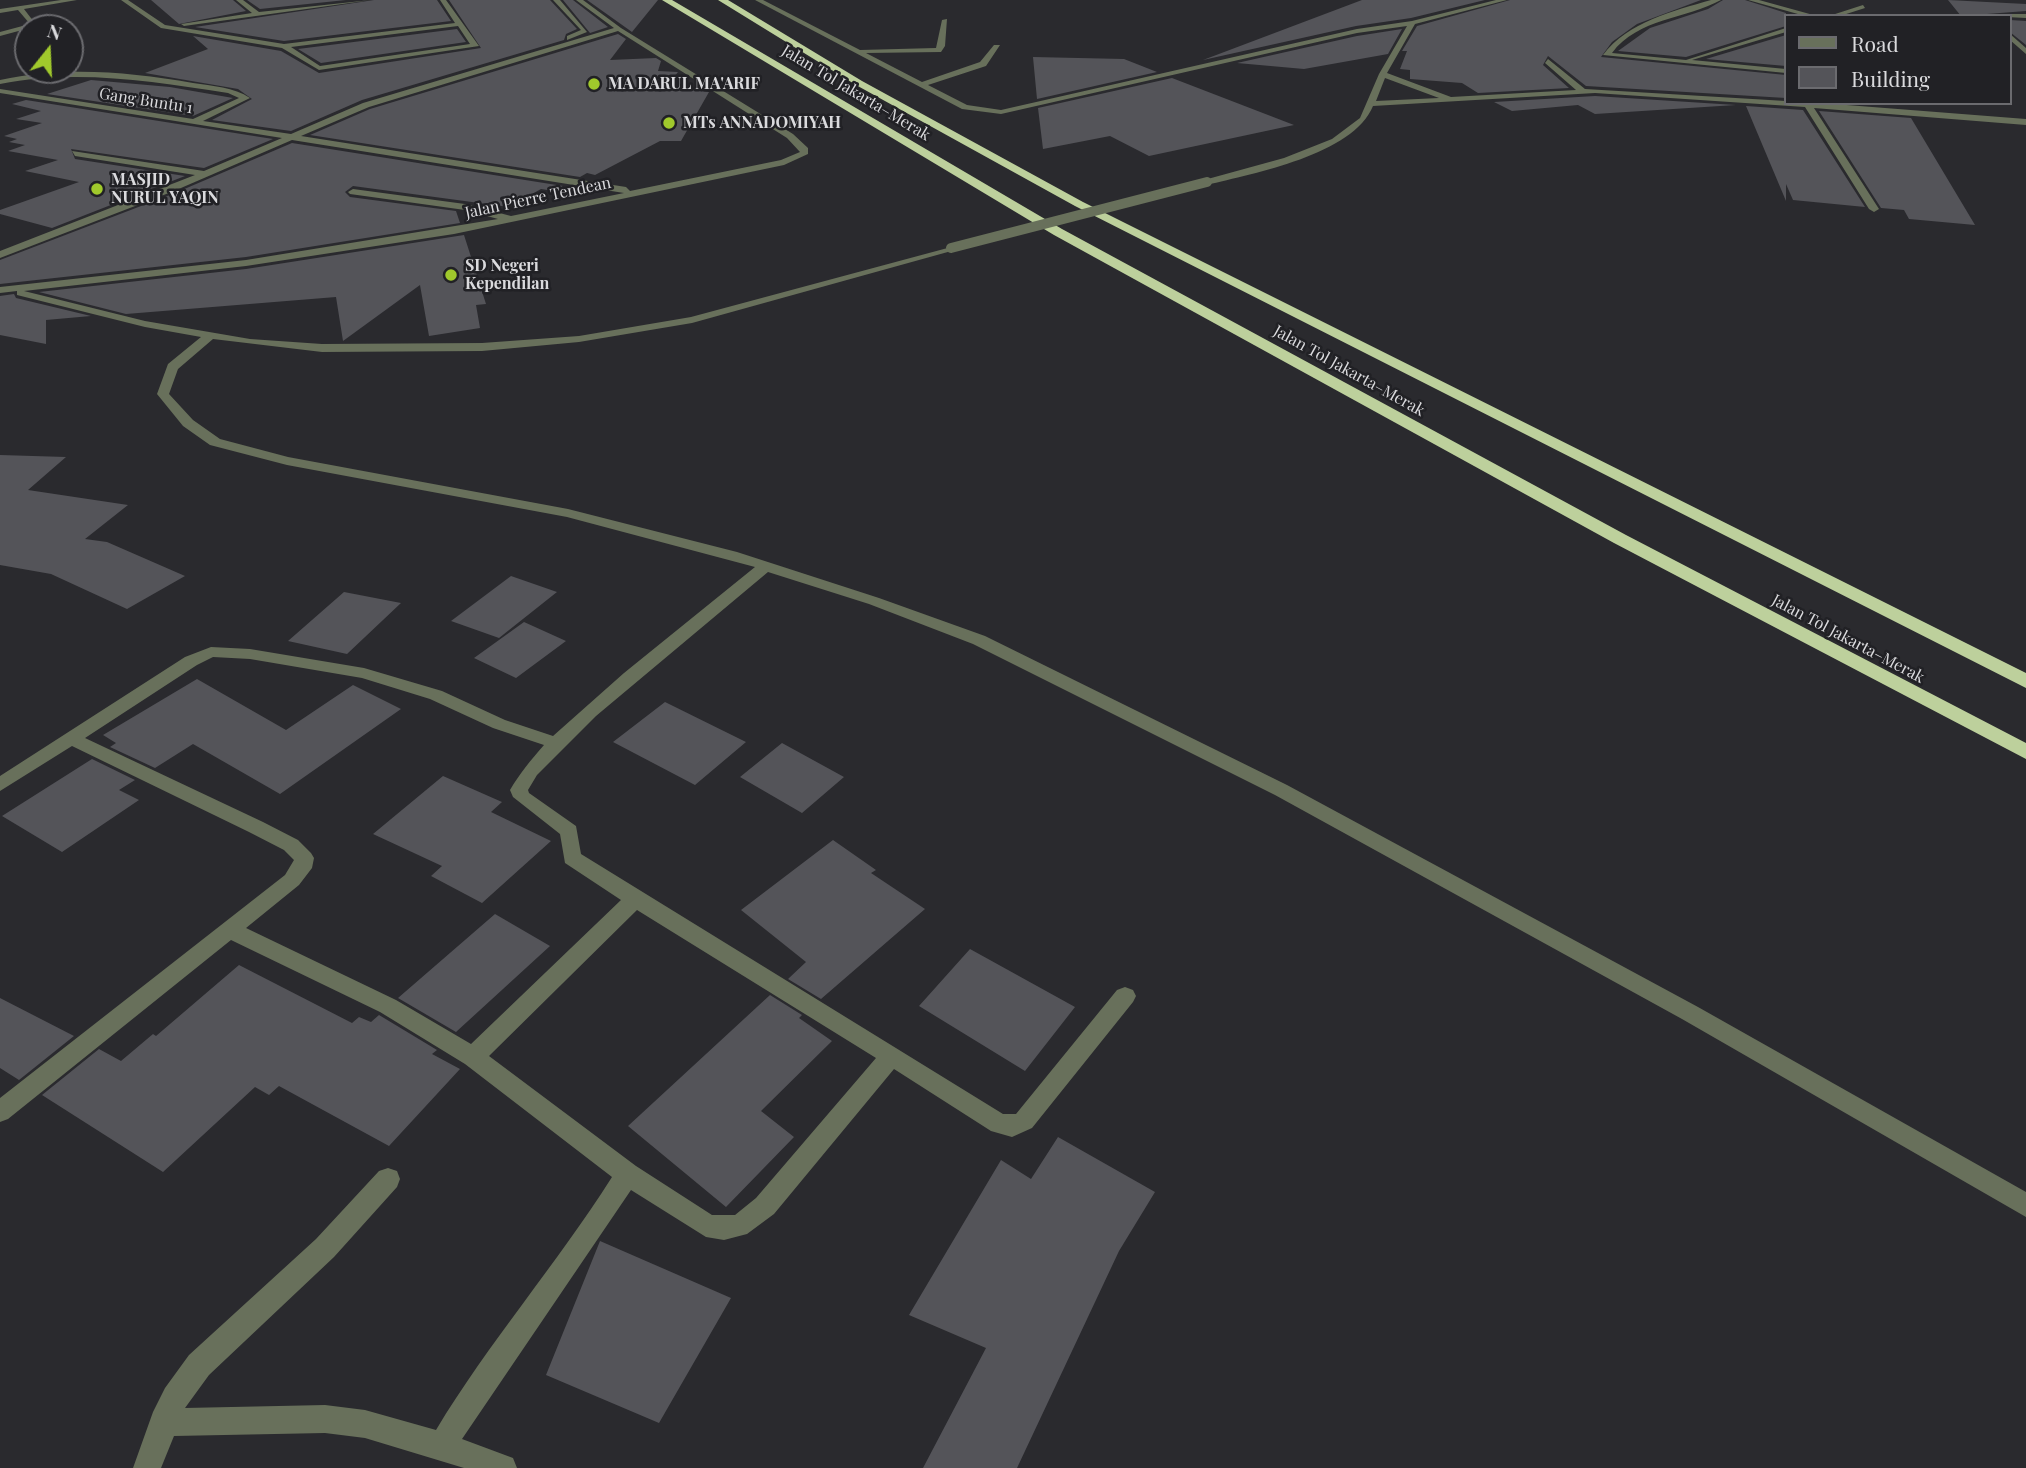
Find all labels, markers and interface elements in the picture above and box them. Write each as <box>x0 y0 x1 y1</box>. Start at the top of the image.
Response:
north arrow <box>14 14 84 84</box>
legend <box>1784 14 2012 105</box>
text: N <box>44 16 65 45</box>
text: Road <box>1851 29 1899 57</box>
street label: Jalan Tol Jakarta–Merak <box>778 41 934 145</box>
text: Building <box>1851 64 1930 92</box>
place label: MA DARUL MA'ARIF <box>608 74 760 94</box>
marker: MA DARUL MA'ARIF <box>586 76 602 92</box>
street label: Gang Buntu 1 <box>98 84 194 118</box>
place label: MTs ANNADOMIYAH <box>683 113 841 133</box>
marker: MTs ANNADOMIYAH <box>661 115 677 131</box>
place label: MASJID NURUL YAQIN <box>111 170 219 208</box>
street label: Jalan Pierre Tendean <box>463 173 613 223</box>
marker: MASJID NURUL YAQIN <box>89 181 105 197</box>
place label: SD Negeri Kependilan <box>465 256 549 294</box>
marker: SD Negeri Kependilan <box>443 267 459 283</box>
street label: Jalan Tol Jakarta–Merak <box>1270 321 1428 421</box>
street label: Jalan Tol Jakarta–Merak <box>1768 591 1928 687</box>

